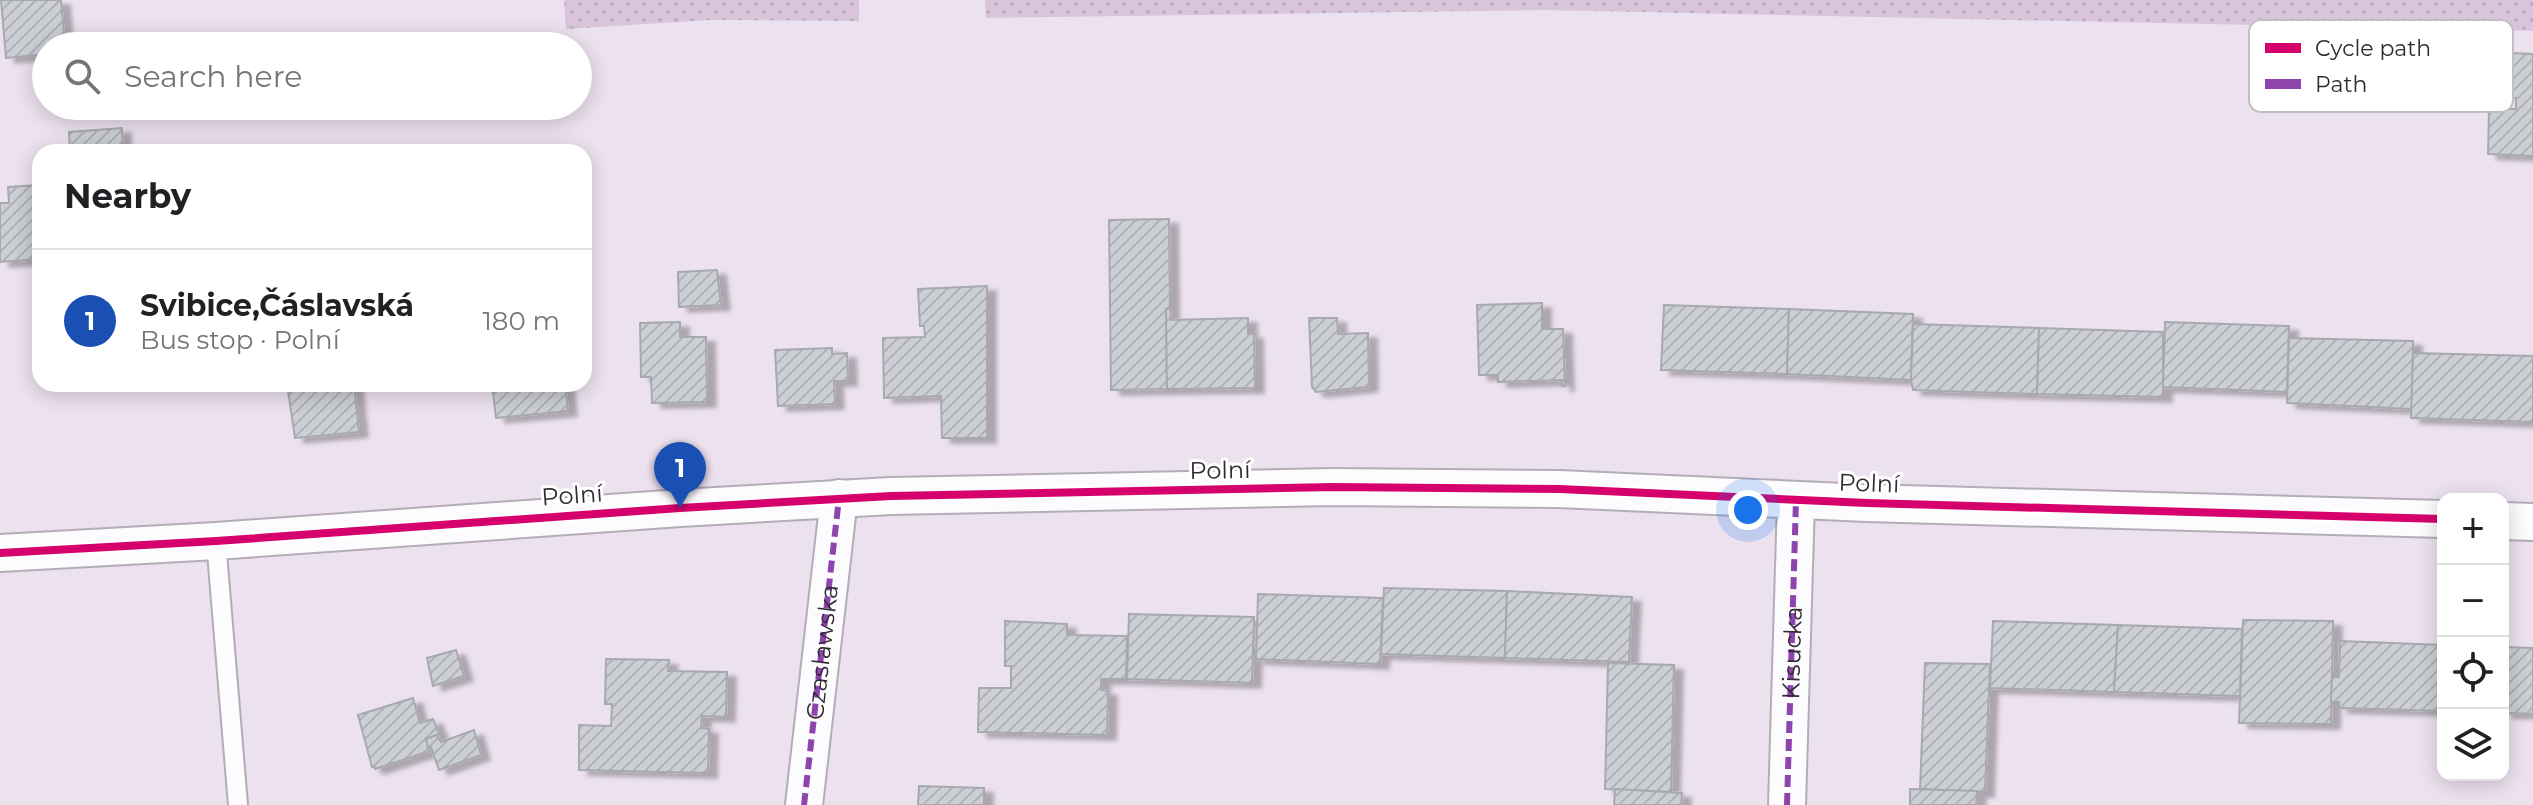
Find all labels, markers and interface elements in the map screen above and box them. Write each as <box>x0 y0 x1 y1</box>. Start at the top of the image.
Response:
legend <box>2249 20 2513 112</box>
search box <box>32 32 592 120</box>
text: Cycle path <box>2315 35 2431 62</box>
icon: search <box>60 54 104 98</box>
text: Search here <box>124 58 302 95</box>
text: Path <box>2315 71 2367 98</box>
text: Nearby <box>64 175 191 217</box>
text: Svibice,Čáslavská <box>140 287 414 324</box>
text: 1 <box>85 305 95 337</box>
text: 180 m <box>482 305 560 337</box>
text: Bus stop · Polní <box>140 324 340 356</box>
pin: 1 <box>654 442 706 508</box>
street label: Polní <box>1189 455 1252 485</box>
street label: Polní <box>1838 467 1902 499</box>
street label: Polní <box>541 478 605 512</box>
your location <box>1728 490 1768 530</box>
map controls <box>2437 493 2509 781</box>
button: + <box>2437 493 2509 565</box>
button: − <box>2437 565 2509 637</box>
street label: Czaslawska <box>799 583 844 721</box>
street label: Kisucka <box>1776 606 1807 700</box>
button: locate <box>2437 637 2509 709</box>
button: layers <box>2437 709 2509 781</box>

